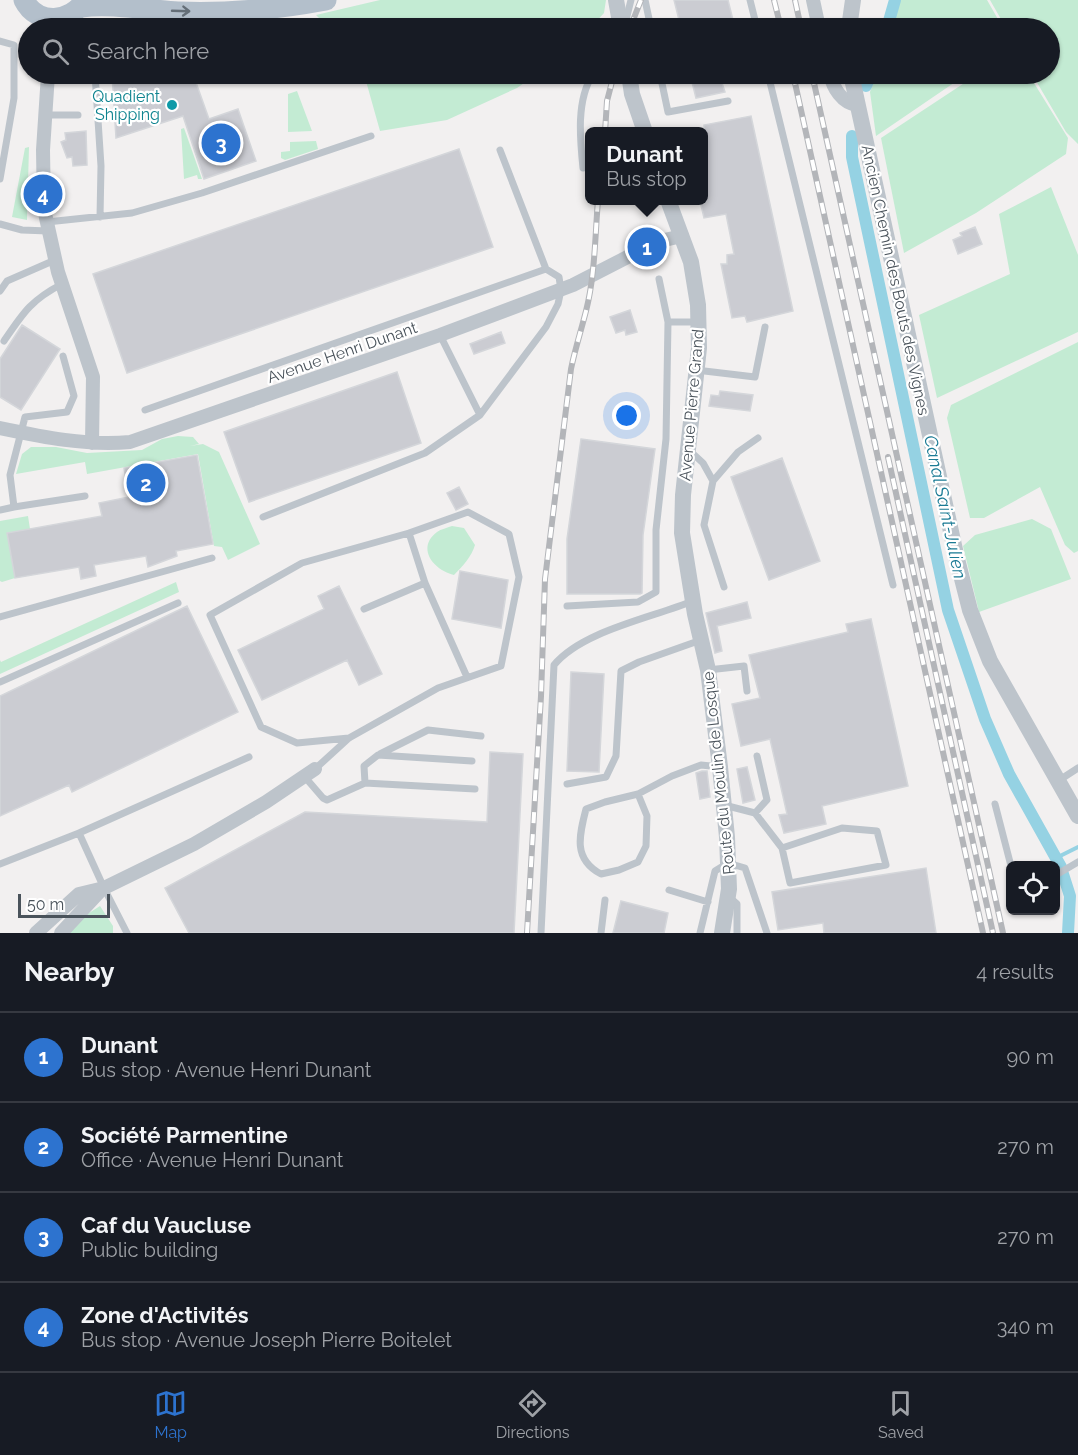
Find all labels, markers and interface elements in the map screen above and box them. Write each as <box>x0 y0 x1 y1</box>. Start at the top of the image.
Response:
one-way arrow <box>170 5 190 17</box>
search box <box>18 18 1060 84</box>
icon: search <box>39 35 72 68</box>
text: Search here <box>87 38 209 64</box>
place label: Quadient Shipping <box>92 87 161 124</box>
marker: Quadient Shipping <box>165 98 179 112</box>
pin: 3 <box>202 120 240 166</box>
popup <box>585 127 708 205</box>
text: Dunant <box>606 141 683 167</box>
street label: Ancien Chemin des Bouts des Vignes <box>858 143 934 417</box>
text: Bus stop <box>606 167 687 191</box>
pin: 4 <box>24 172 63 216</box>
pin: 1 <box>628 224 666 270</box>
street label: Avenue Henri Dunant <box>265 318 420 387</box>
street label: Avenue Pierre Grand <box>675 328 708 482</box>
your location <box>612 401 641 430</box>
water label: Canal Saint-Julien <box>920 433 971 581</box>
pin: 2 <box>126 460 166 506</box>
street label: Route du Moulin de Losque <box>698 670 739 875</box>
map controls <box>1006 861 1060 915</box>
button: locate <box>1006 861 1060 915</box>
scale bar <box>18 891 110 918</box>
text: 50 m <box>27 895 64 914</box>
text: Nearby <box>24 957 114 987</box>
text: 4 results <box>976 960 1054 984</box>
text: Dunant <box>81 1032 158 1058</box>
text: 1 <box>39 1045 48 1069</box>
text: 90 m <box>1007 1045 1054 1069</box>
text: Bus stop · Avenue Henri Dunant <box>81 1058 372 1082</box>
text: Société Parmentine <box>81 1122 288 1148</box>
text: 2 <box>38 1135 49 1159</box>
text: 270 m <box>997 1135 1054 1159</box>
text: Office · Avenue Henri Dunant <box>81 1148 343 1172</box>
text: Caf du Vaucluse <box>81 1212 251 1238</box>
text: 3 <box>38 1225 49 1249</box>
text: 270 m <box>997 1225 1054 1249</box>
text: Public building <box>81 1238 218 1262</box>
text: Zone d'Activités <box>81 1302 249 1328</box>
text: 4 <box>38 1315 49 1339</box>
text: 340 m <box>997 1315 1054 1339</box>
text: Bus stop · Avenue Joseph Pierre Boitelet <box>81 1328 452 1352</box>
tab: Map <box>154 1387 187 1442</box>
tab: Directions <box>496 1387 570 1442</box>
tab: Saved <box>878 1387 924 1442</box>

